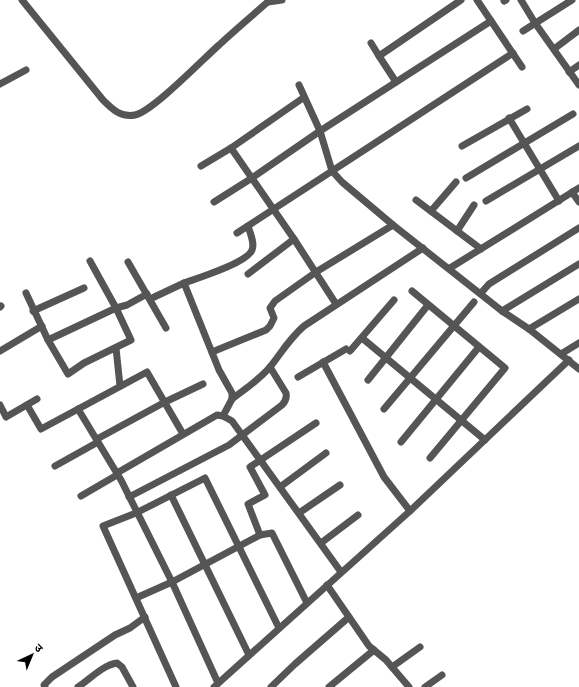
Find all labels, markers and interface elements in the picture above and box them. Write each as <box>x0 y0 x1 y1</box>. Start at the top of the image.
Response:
north arrow <box>12 635 52 675</box>
text: उ <box>32 641 46 655</box>

